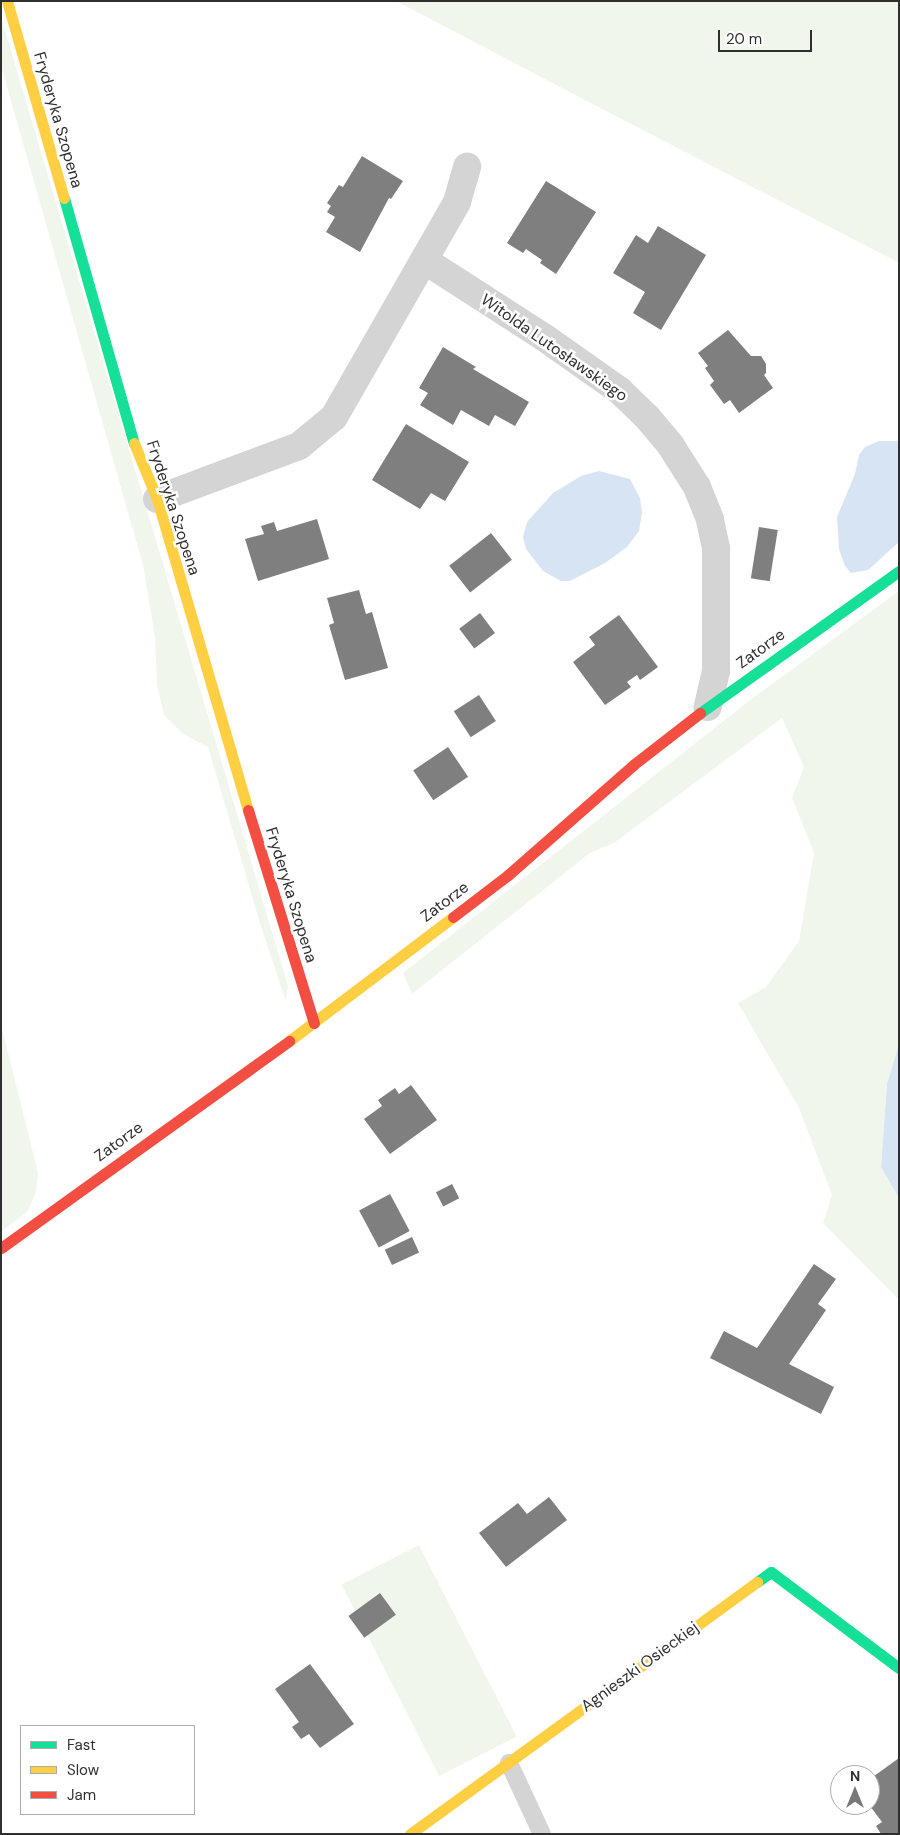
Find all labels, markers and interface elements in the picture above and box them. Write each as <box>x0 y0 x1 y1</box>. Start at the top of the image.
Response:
scale bar <box>720 20 814 52</box>
text: 20 m <box>726 29 762 49</box>
street label: Fryderyka Szopena <box>29 50 87 190</box>
street label: Witolda Lutosławskiego <box>477 290 631 406</box>
street label: Fryderyka Szopena <box>142 438 204 578</box>
street label: Zatorze <box>733 625 789 673</box>
street label: Fryderyka Szopena <box>261 825 321 965</box>
street label: Zatorze <box>417 878 473 926</box>
street label: Zatorze <box>91 1118 147 1166</box>
street label: Agnieszki Osieckiej <box>577 1618 703 1716</box>
legend <box>20 1725 195 1815</box>
text: Fast <box>67 1735 96 1755</box>
text: Slow <box>67 1760 99 1780</box>
north arrow <box>830 1765 880 1815</box>
text: N <box>850 1767 860 1785</box>
text: Jam <box>67 1785 96 1805</box>

